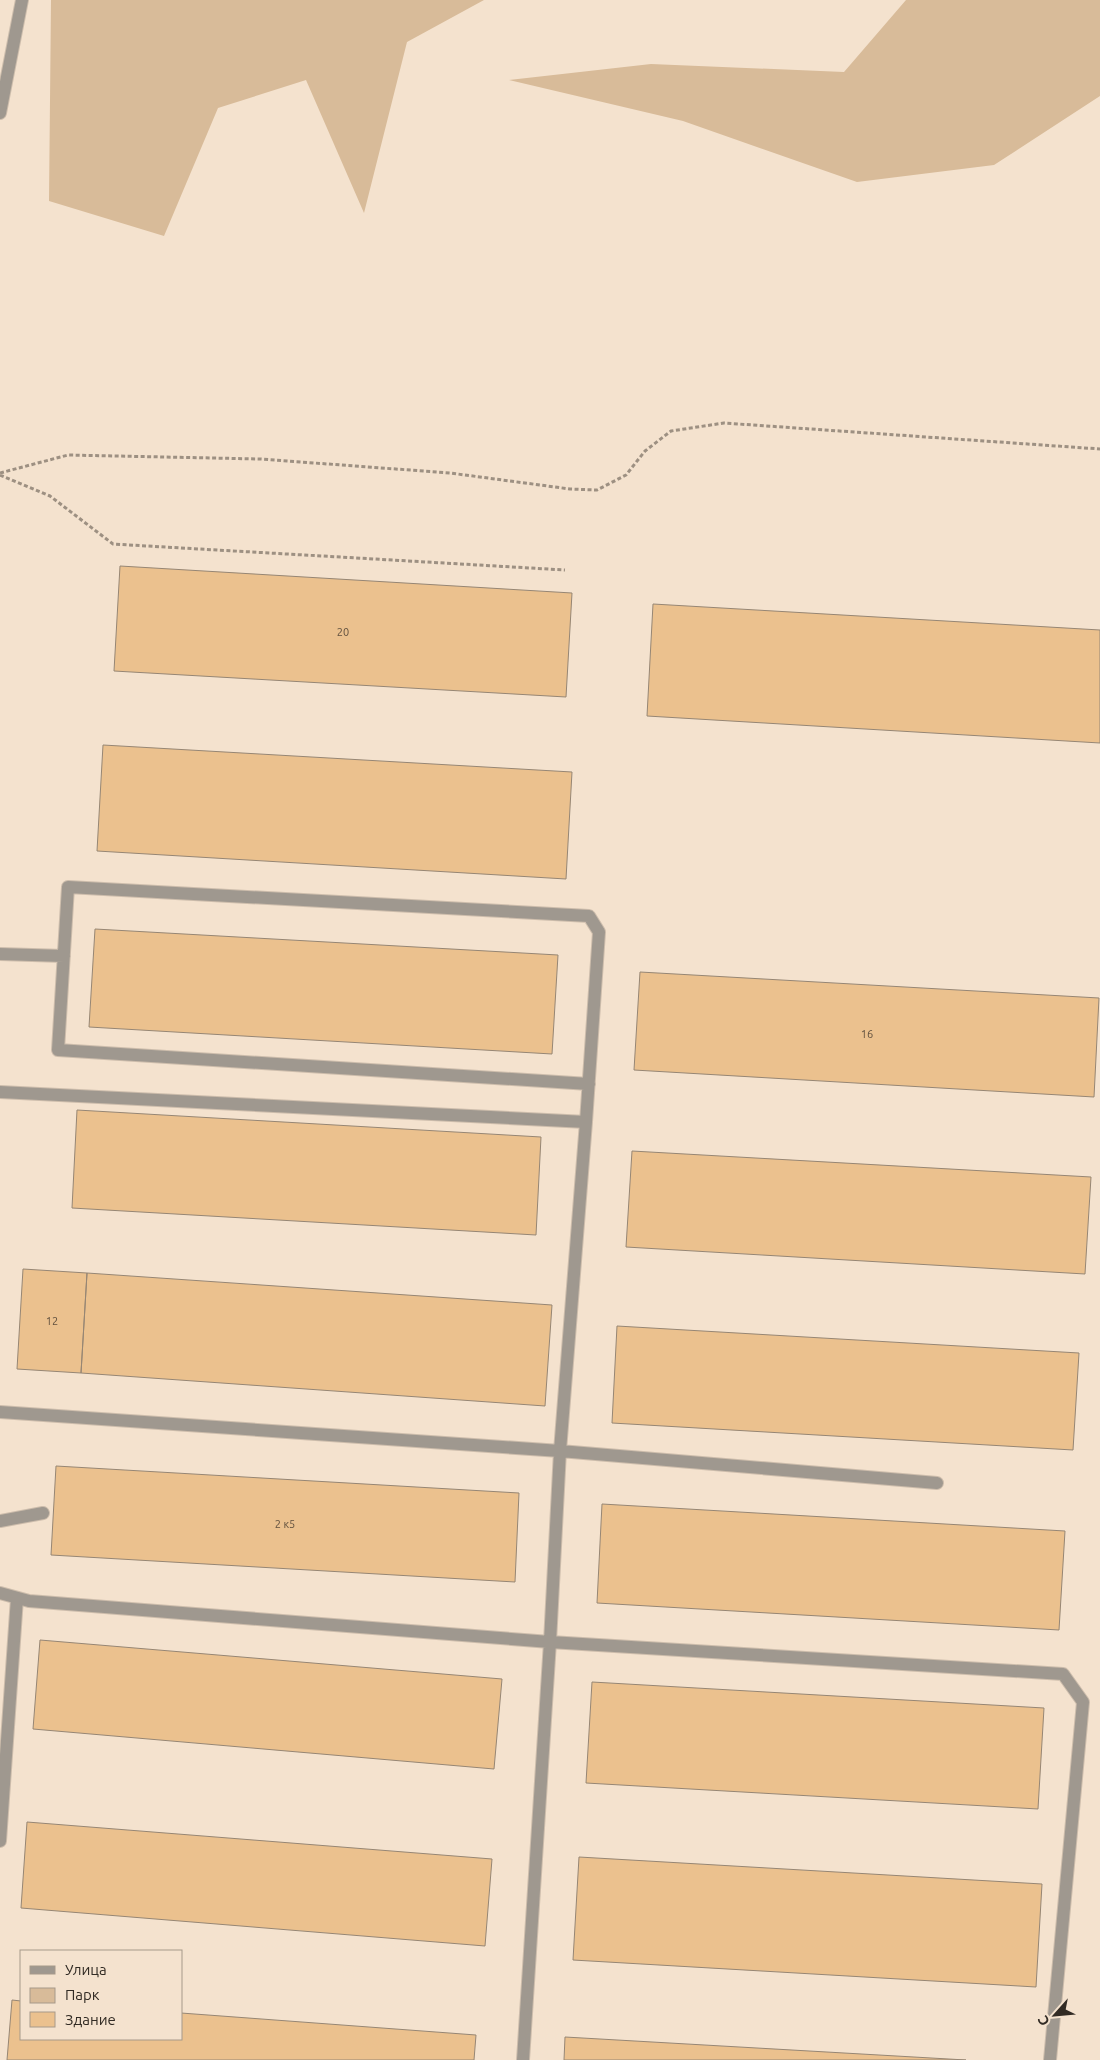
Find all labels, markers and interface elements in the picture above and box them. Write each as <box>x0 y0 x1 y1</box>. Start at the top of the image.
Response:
house number: 20 <box>337 626 349 638</box>
house number: 16 <box>861 1028 873 1040</box>
house number: 12 <box>46 1315 58 1327</box>
house number: 2 к5 <box>275 1518 295 1530</box>
legend <box>20 1950 182 2040</box>
text: Улица <box>65 1961 107 1978</box>
text: Парк <box>65 1986 100 2003</box>
north arrow <box>1030 1990 1080 2040</box>
text: Здание <box>65 2011 116 2028</box>
text: С <box>1034 2013 1053 2029</box>

